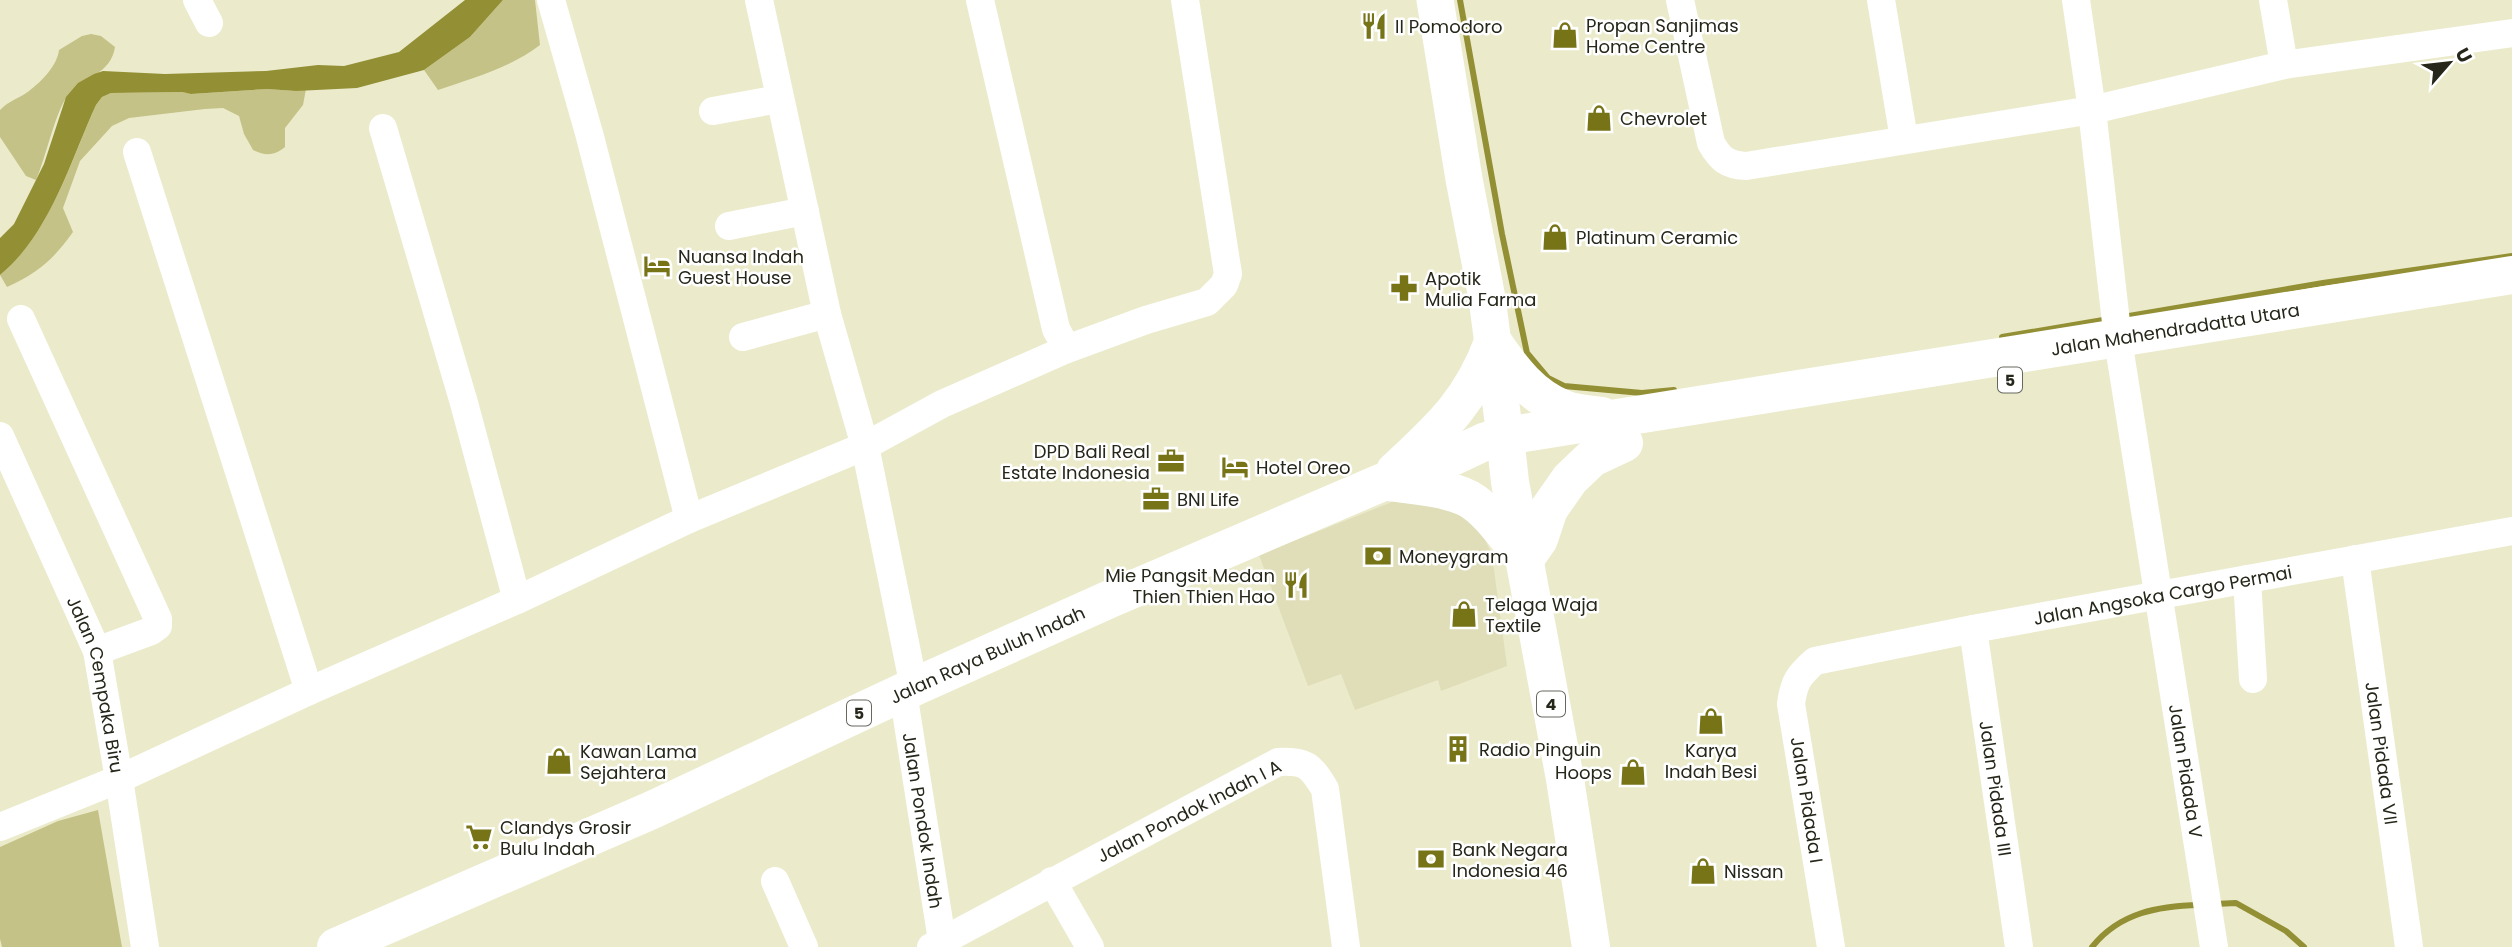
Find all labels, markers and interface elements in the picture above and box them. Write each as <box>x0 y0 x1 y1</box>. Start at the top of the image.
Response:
restaurant icon: Il Pomodoro <box>1359 11 1389 41</box>
place label: Propan Sanjimas Home Centre <box>1586 13 1739 59</box>
place label: Il Pomodoro <box>1395 14 1503 39</box>
shop icon: Propan Sanjimas Home Centre <box>1550 20 1580 50</box>
north arrow <box>2414 28 2484 98</box>
text: U <box>2449 43 2479 68</box>
shop icon: Chevrolet <box>1584 103 1614 133</box>
place label: Chevrolet <box>1620 106 1707 131</box>
shop icon: Platinum Ceramic <box>1540 222 1570 252</box>
place label: Platinum Ceramic <box>1576 225 1738 250</box>
place label: Nuansa Indah Guest House <box>678 244 804 290</box>
hotel icon: Nuansa Indah Guest House <box>642 251 672 281</box>
place label: Apotik Mulia Farma <box>1425 266 1537 312</box>
pharmacy icon: Apotik Mulia Farma <box>1389 273 1419 303</box>
street label: Jalan Mahendradatta Utara <box>2049 297 2301 361</box>
road number: 5 <box>1998 368 2022 392</box>
place label: DPD Bali Real Estate Indonesia <box>1002 439 1150 485</box>
office icon: DPD Bali Real Estate Indonesia <box>1156 446 1186 476</box>
hotel icon: Hotel Oreo <box>1220 452 1250 482</box>
place label: Hotel Oreo <box>1256 455 1350 480</box>
office icon: BNI Life <box>1141 484 1171 514</box>
place label: BNI Life <box>1177 487 1239 512</box>
bank icon: Moneygram <box>1363 541 1393 571</box>
place label: Moneygram <box>1399 544 1508 569</box>
street label: Jalan Angsoka Cargo Permai <box>2031 559 2294 630</box>
place label: Mie Pangsit Medan Thien Thien Hao <box>1105 563 1275 609</box>
restaurant icon: Mie Pangsit Medan Thien Thien Hao <box>1281 570 1311 600</box>
street label: Jalan Cempaka Biru <box>61 592 130 775</box>
place label: Telaga Waja Textile <box>1485 592 1598 638</box>
street label: Jalan Raya Buluh Indah <box>885 599 1089 709</box>
shop icon: Telaga Waja Textile <box>1449 599 1479 629</box>
street label: Jalan Pidada VII <box>2360 680 2404 826</box>
road number: 4 <box>1537 692 1565 716</box>
road number: 5 <box>847 700 871 726</box>
street label: Jalan Pidada V <box>2163 702 2209 840</box>
shop icon: Karya Indah Besi <box>1696 706 1726 736</box>
street label: Jalan Pidada III <box>1974 719 2018 858</box>
street label: Jalan Pondok Indah <box>897 731 949 910</box>
building icon: Radio Pinguin <box>1443 734 1473 764</box>
street label: Jalan Pidada I <box>1785 735 1829 865</box>
place label: Radio Pinguin <box>1479 737 1601 762</box>
place label: Karya Indah Besi <box>1665 738 1757 784</box>
place label: Kawan Lama Sejahtera <box>580 739 697 785</box>
shop icon: Kawan Lama Sejahtera <box>544 746 574 776</box>
street label: Jalan Pondok Indah I A <box>1093 754 1285 868</box>
shop icon: Hoops <box>1618 757 1648 787</box>
place label: Hoops <box>1555 760 1612 785</box>
place label: Clandys Grosir Bulu Indah <box>500 815 632 861</box>
supermarket icon: Clandys Grosir Bulu Indah <box>464 822 494 852</box>
place label: Bank Negara Indonesia 46 <box>1452 837 1568 883</box>
bank icon: Bank Negara Indonesia 46 <box>1416 844 1446 874</box>
shop icon: Nissan <box>1688 856 1718 886</box>
place label: Nissan <box>1724 859 1784 884</box>

